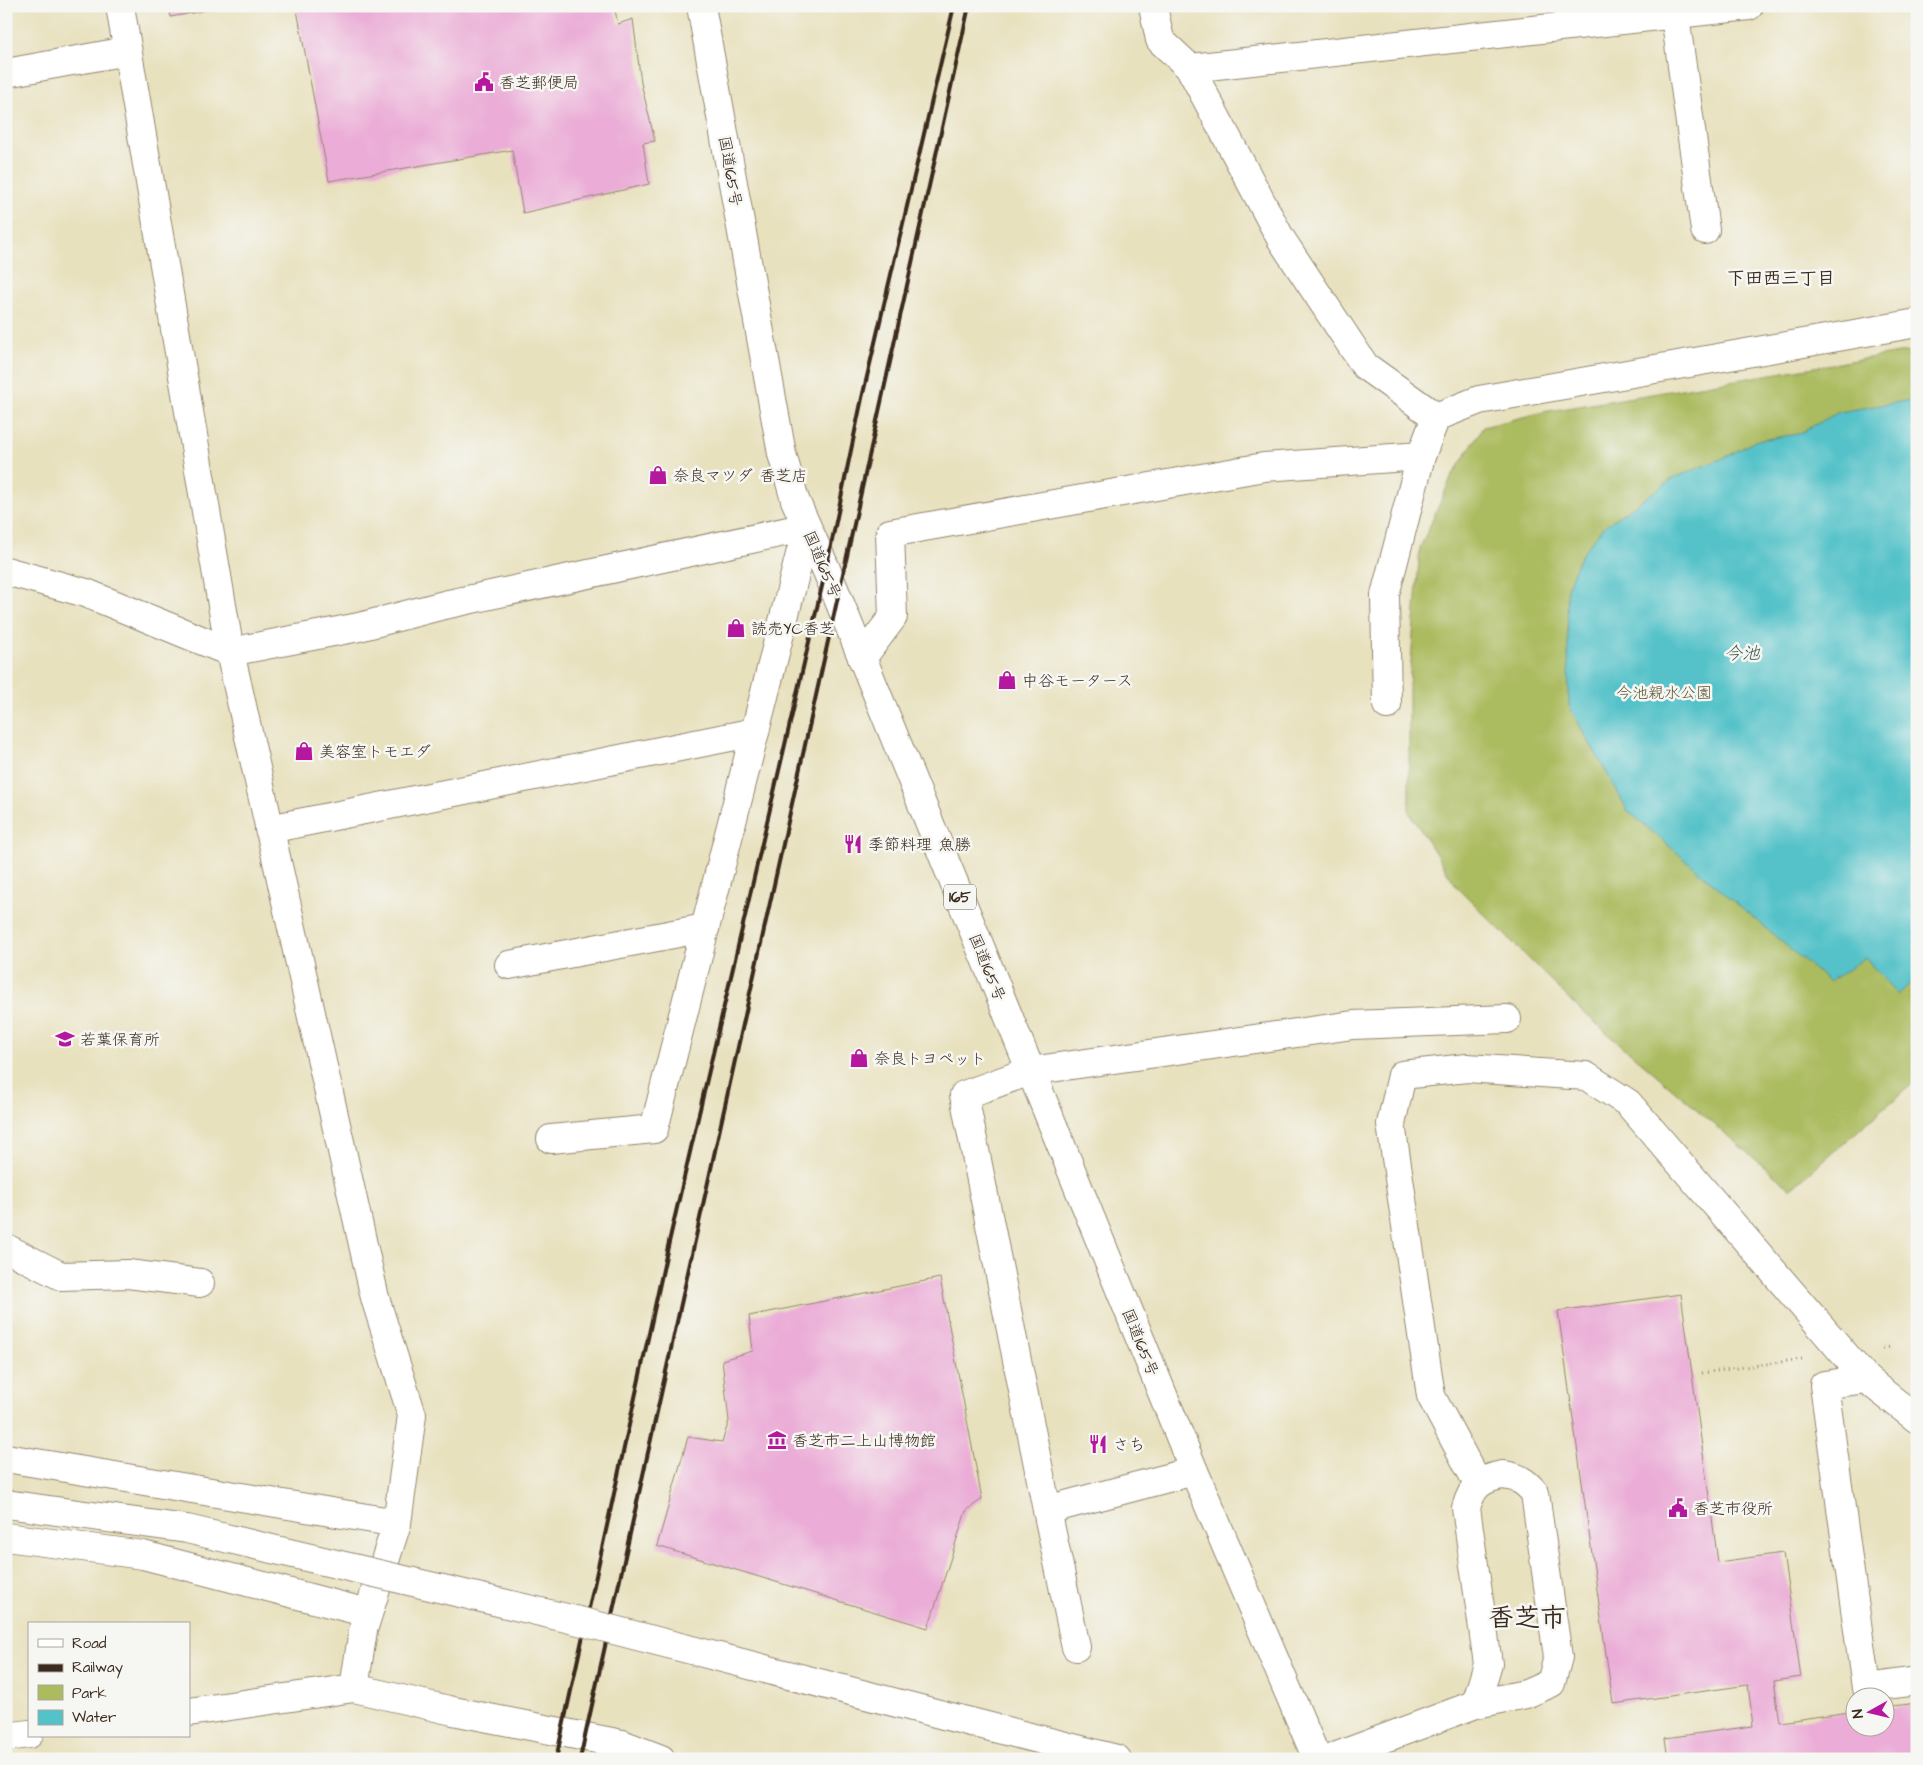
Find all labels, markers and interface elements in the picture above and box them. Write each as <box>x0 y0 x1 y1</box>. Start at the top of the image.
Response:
public building icon: 香芝郵便局 <box>473 71 495 93</box>
place label: 香芝郵便局 <box>499 72 579 94</box>
street label: 国道165号 <box>713 134 747 208</box>
district label: 下田西三丁目 <box>1727 266 1835 291</box>
shop icon: 奈良マツダ 香芝店 <box>647 464 669 486</box>
place label: 奈良マツダ 香芝店 <box>673 465 807 487</box>
street label: 国道165号 <box>798 527 846 602</box>
shop icon: 読売YC香芝 <box>725 617 747 639</box>
place label: 読売YC香芝 <box>751 618 835 640</box>
water label: 今池 <box>1724 641 1761 666</box>
shop icon: 中谷モータース <box>996 669 1018 691</box>
place label: 中谷モータース <box>1022 670 1133 692</box>
park label: 今池親水公園 <box>1616 682 1712 704</box>
shop icon: 美容室トモエダ <box>293 740 315 762</box>
place label: 美容室トモエダ <box>319 741 431 763</box>
restaurant icon: 季節料理 魚勝 <box>842 833 864 855</box>
place label: 季節料理 魚勝 <box>868 834 970 856</box>
road number: 165 <box>944 884 976 910</box>
street label: 国道165号 <box>963 930 1011 1005</box>
school or university icon: 若葉保育所 <box>54 1028 76 1050</box>
place label: 若葉保育所 <box>80 1029 160 1051</box>
shop icon: 奈良トヨペット <box>848 1047 870 1069</box>
place label: 奈良トヨペット <box>874 1048 986 1070</box>
street label: 国道165号 <box>1116 1305 1164 1380</box>
museum icon: 香芝市二上山博物館 <box>766 1429 788 1451</box>
place label: 香芝市二上山博物館 <box>792 1430 936 1452</box>
restaurant icon: さち <box>1087 1433 1109 1455</box>
place label: さち <box>1113 1434 1145 1456</box>
public building icon: 香芝市役所 <box>1667 1497 1689 1519</box>
place label: 香芝市役所 <box>1693 1498 1773 1520</box>
district label: 香芝市 <box>1488 1600 1566 1636</box>
legend <box>28 1622 190 1738</box>
text: Road <box>72 1633 107 1654</box>
text: Railway <box>72 1657 123 1679</box>
text: Park <box>72 1683 107 1704</box>
north arrow <box>1846 1688 1896 1738</box>
text: Water <box>72 1707 116 1728</box>
text: N <box>1848 1708 1869 1719</box>

